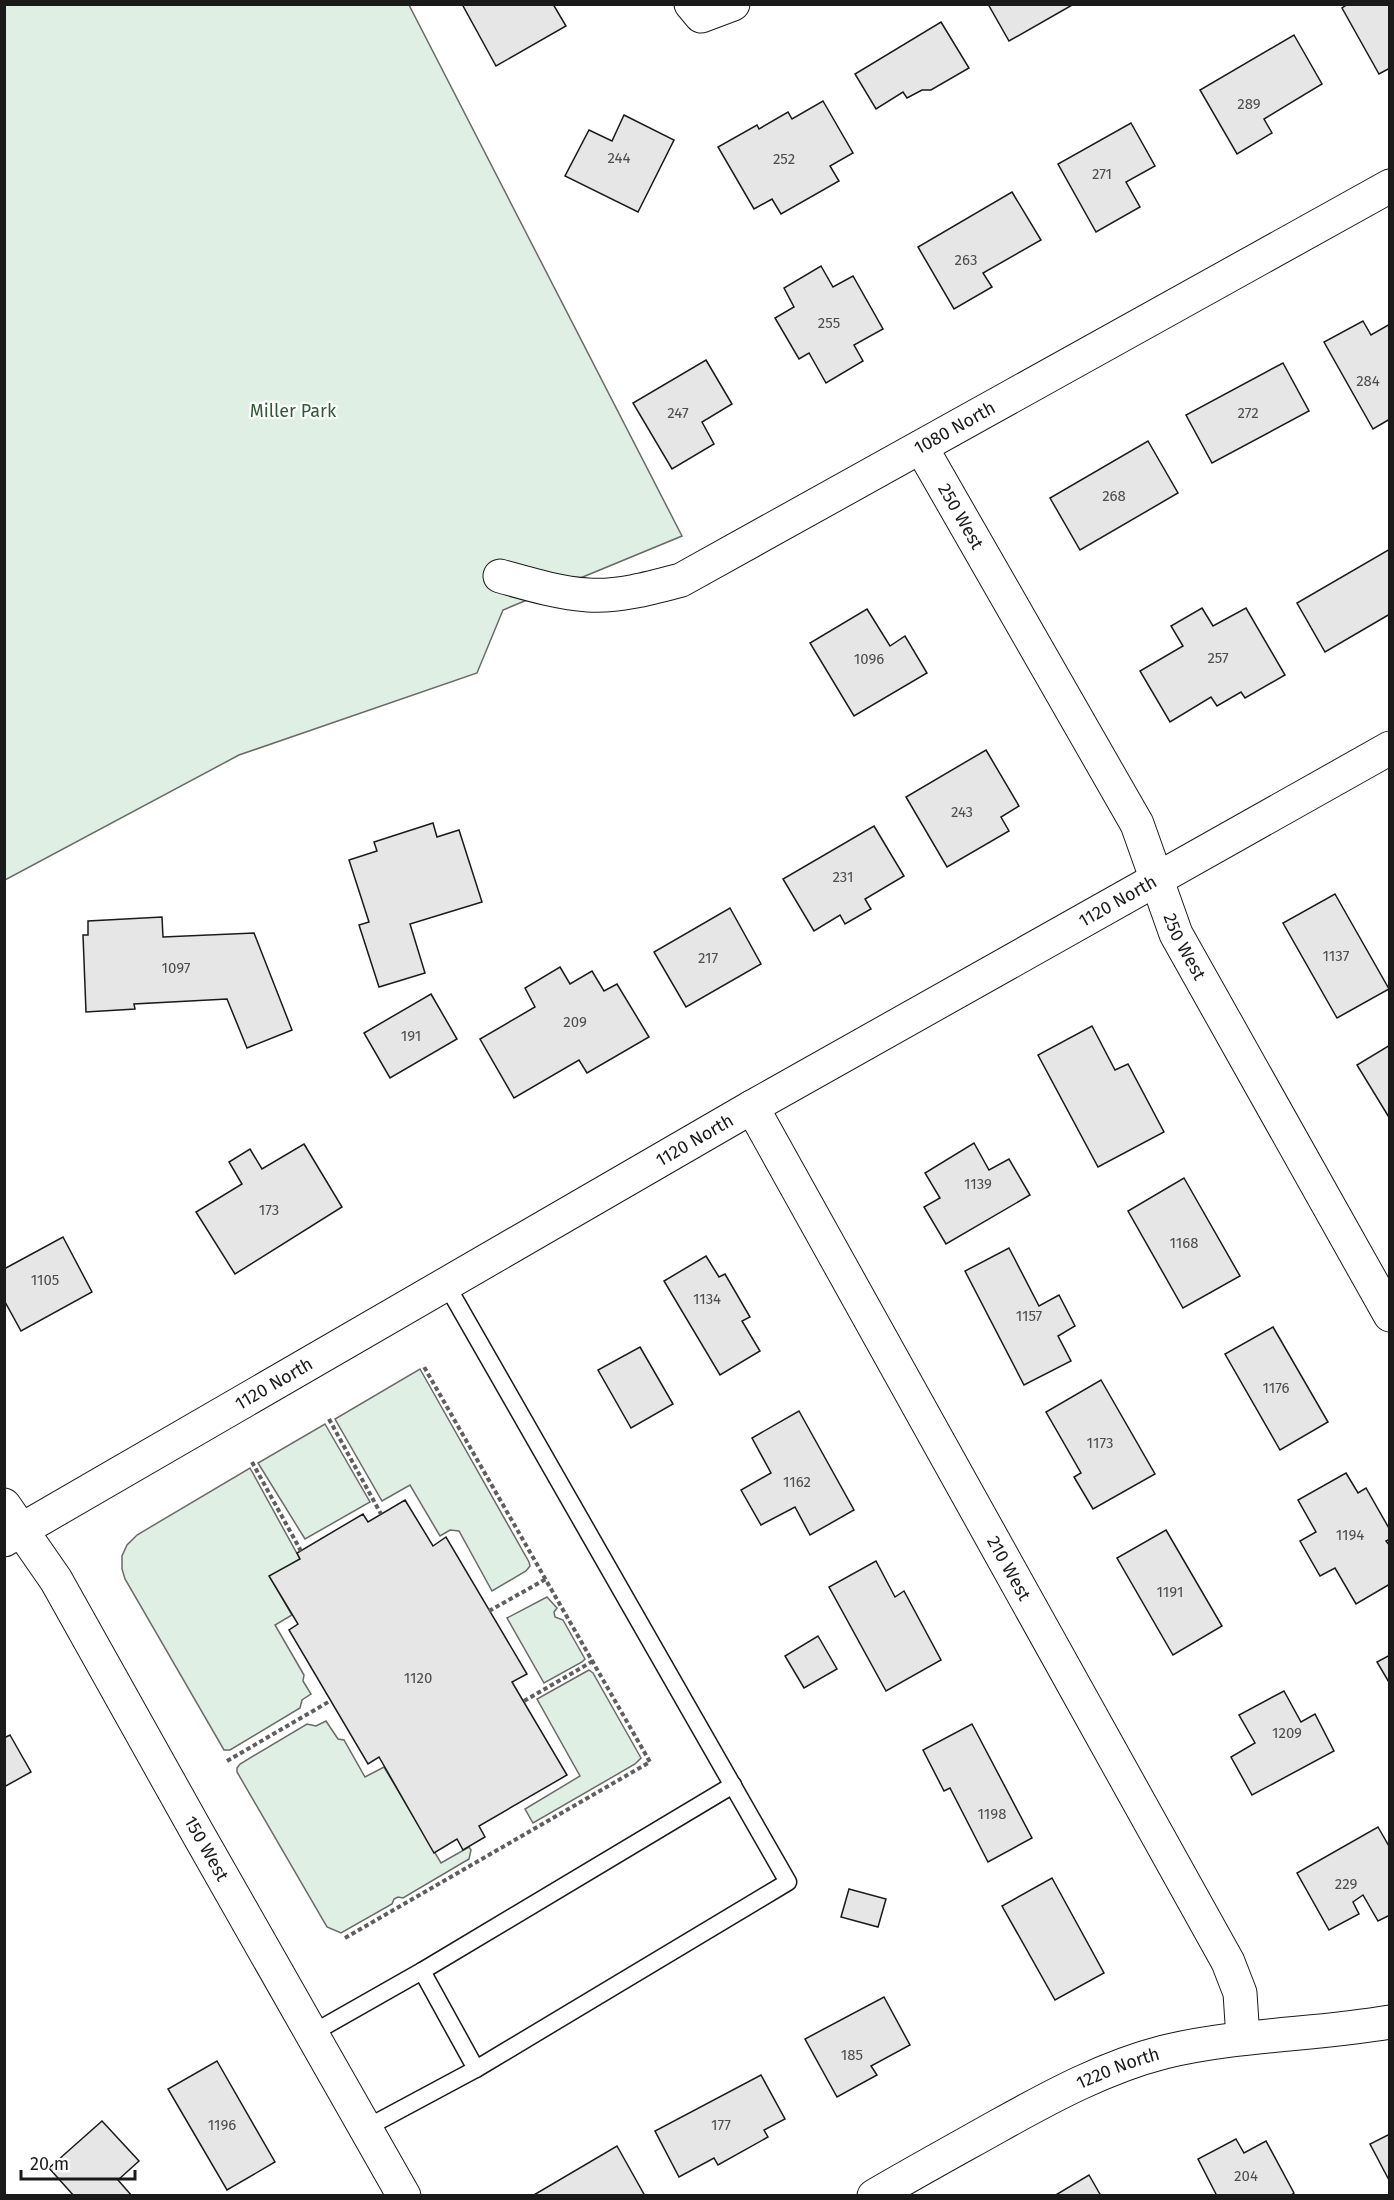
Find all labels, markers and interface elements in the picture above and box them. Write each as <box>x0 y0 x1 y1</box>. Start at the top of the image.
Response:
house number: 289 <box>1237 95 1261 113</box>
house number: 244 <box>608 149 631 167</box>
house number: 252 <box>773 150 795 168</box>
house number: 271 <box>1092 165 1112 183</box>
house number: 263 <box>955 251 977 269</box>
house number: 255 <box>818 314 840 332</box>
house number: 284 <box>1356 372 1380 390</box>
street label: 1080 North <box>910 397 999 459</box>
park label: Miller Park <box>250 400 337 422</box>
house number: 247 <box>667 404 689 422</box>
house number: 272 <box>1237 404 1259 422</box>
street label: 250 West <box>933 480 989 554</box>
house number: 268 <box>1102 487 1126 505</box>
house number: 257 <box>1207 649 1229 667</box>
house number: 1096 <box>854 650 884 668</box>
house number: 243 <box>951 803 973 821</box>
house number: 231 <box>833 868 853 886</box>
street label: 1120 North <box>1075 871 1161 932</box>
street label: 250 West <box>1159 910 1211 984</box>
house number: 1137 <box>1323 947 1350 965</box>
house number: 217 <box>698 949 718 967</box>
house number: 1097 <box>161 959 191 977</box>
house number: 209 <box>563 1013 587 1031</box>
house number: 191 <box>401 1027 421 1045</box>
street label: 1120 North <box>652 1109 737 1171</box>
house number: 1139 <box>964 1175 992 1193</box>
house number: 173 <box>259 1201 279 1219</box>
house number: 1168 <box>1169 1234 1199 1252</box>
house number: 1105 <box>31 1271 59 1289</box>
house number: 1134 <box>693 1290 721 1308</box>
house number: 1157 <box>1016 1307 1043 1325</box>
street label: 1120 North <box>231 1353 317 1415</box>
house number: 1176 <box>1262 1379 1290 1397</box>
house number: 1173 <box>1087 1434 1113 1452</box>
house number: 1162 <box>783 1473 811 1491</box>
house number: 1194 <box>1336 1526 1364 1544</box>
street label: 210 West <box>982 1532 1036 1605</box>
house number: 1191 <box>1157 1583 1183 1601</box>
house number: 1120 <box>404 1669 432 1687</box>
house number: 1209 <box>1272 1724 1302 1742</box>
house number: 1198 <box>978 1805 1006 1823</box>
street label: 150 West <box>179 1812 234 1885</box>
house number: 229 <box>1335 1875 1357 1893</box>
street label: 1220 North <box>1073 2043 1162 2094</box>
house number: 185 <box>841 2046 863 2064</box>
house number: 1196 <box>208 2116 236 2134</box>
house number: 177 <box>711 2116 731 2134</box>
scale bar <box>21 2143 135 2181</box>
text: 20 m <box>30 2153 69 2175</box>
house number: 204 <box>1234 2167 1258 2185</box>

